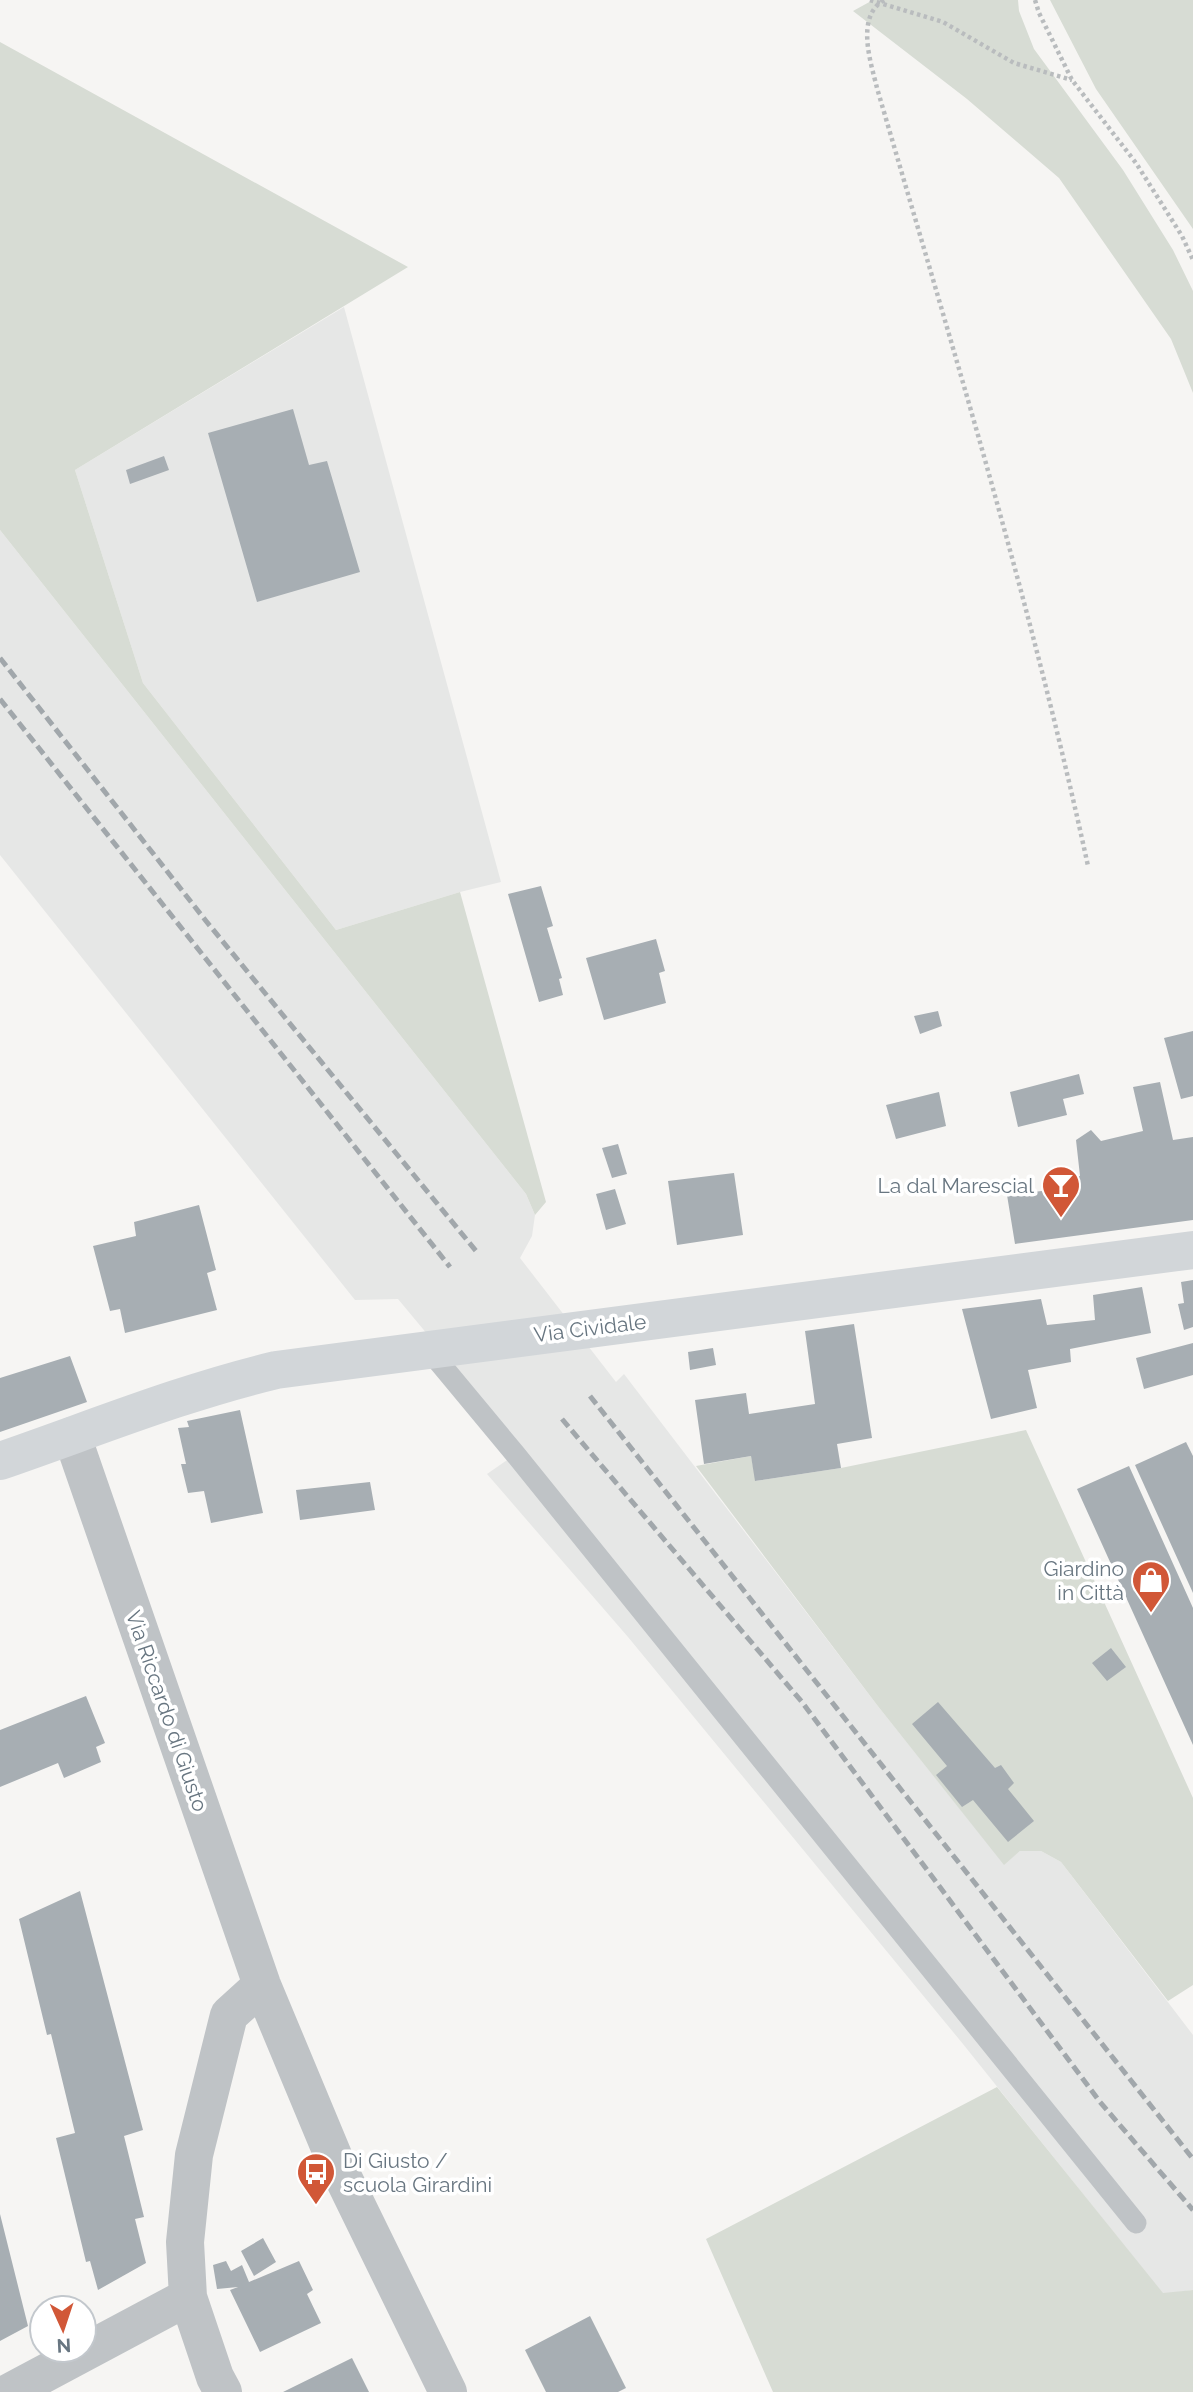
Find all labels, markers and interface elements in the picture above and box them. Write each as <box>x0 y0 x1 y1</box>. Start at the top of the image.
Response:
bar icon: La dal Marescial <box>1040 1164 1082 1219</box>
place label: La dal Marescial <box>877 1173 1034 1198</box>
street label: Via Cividale <box>532 1309 648 1347</box>
place label: Giardino in Città <box>1043 1556 1124 1605</box>
shop icon: Giardino in Città <box>1130 1559 1172 1614</box>
street label: Via Riccardo di Giusto <box>121 1607 213 1815</box>
place label: Di Giusto / scuola Girardini <box>343 2148 492 2197</box>
bus stop icon: Di Giusto / scuola Girardini <box>295 2151 337 2206</box>
north arrow <box>28 2294 98 2364</box>
text: N <box>56 2335 72 2357</box>

